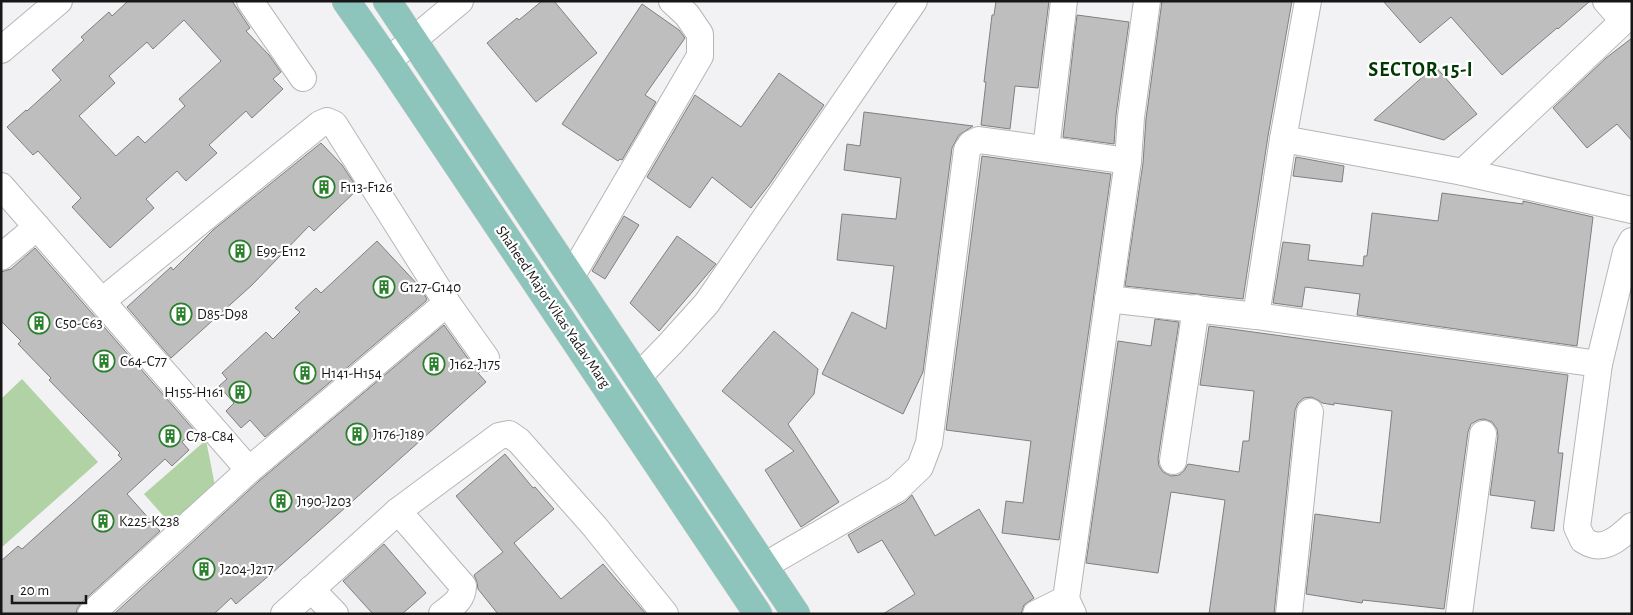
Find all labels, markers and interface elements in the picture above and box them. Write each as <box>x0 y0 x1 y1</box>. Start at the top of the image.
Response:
district label: SECTOR 15-I <box>1368 60 1474 80</box>
building icon: F113-F126 <box>312 175 336 199</box>
place label: F113-F126 <box>340 180 393 195</box>
street label: Shaheed Major Vikas Yadav Marg <box>493 223 613 391</box>
building icon: E99-E112 <box>228 239 252 263</box>
place label: E99-E112 <box>256 244 306 259</box>
building icon: G127-G140 <box>372 275 396 299</box>
place label: G127-G140 <box>400 280 461 295</box>
building icon: D85-D98 <box>169 302 193 326</box>
place label: D85-D98 <box>197 307 248 322</box>
building icon: C50-C63 <box>27 311 51 335</box>
place label: C50-C63 <box>55 316 103 331</box>
building icon: C64-C77 <box>92 349 116 373</box>
building icon: J162-J175 <box>422 352 446 376</box>
place label: C64-C77 <box>120 354 167 369</box>
place label: J162-J175 <box>450 357 500 372</box>
building icon: H141-H154 <box>293 361 317 385</box>
place label: H141-H154 <box>321 366 382 381</box>
building icon: H155-H161 <box>228 380 252 404</box>
place label: H155-H161 <box>164 385 224 400</box>
building icon: J176-J189 <box>345 422 369 446</box>
building icon: C78-C84 <box>158 424 182 448</box>
place label: J176-J189 <box>373 427 424 442</box>
place label: C78-C84 <box>186 429 234 444</box>
building icon: J190-J203 <box>269 489 293 513</box>
place label: J190-J203 <box>297 494 352 509</box>
building icon: K225-K238 <box>91 509 115 533</box>
place label: K225-K238 <box>119 514 180 529</box>
building icon: J204-J217 <box>192 557 216 581</box>
place label: J204-J217 <box>220 562 274 577</box>
scale bar <box>12 572 86 604</box>
text: 20 m <box>20 583 49 598</box>

